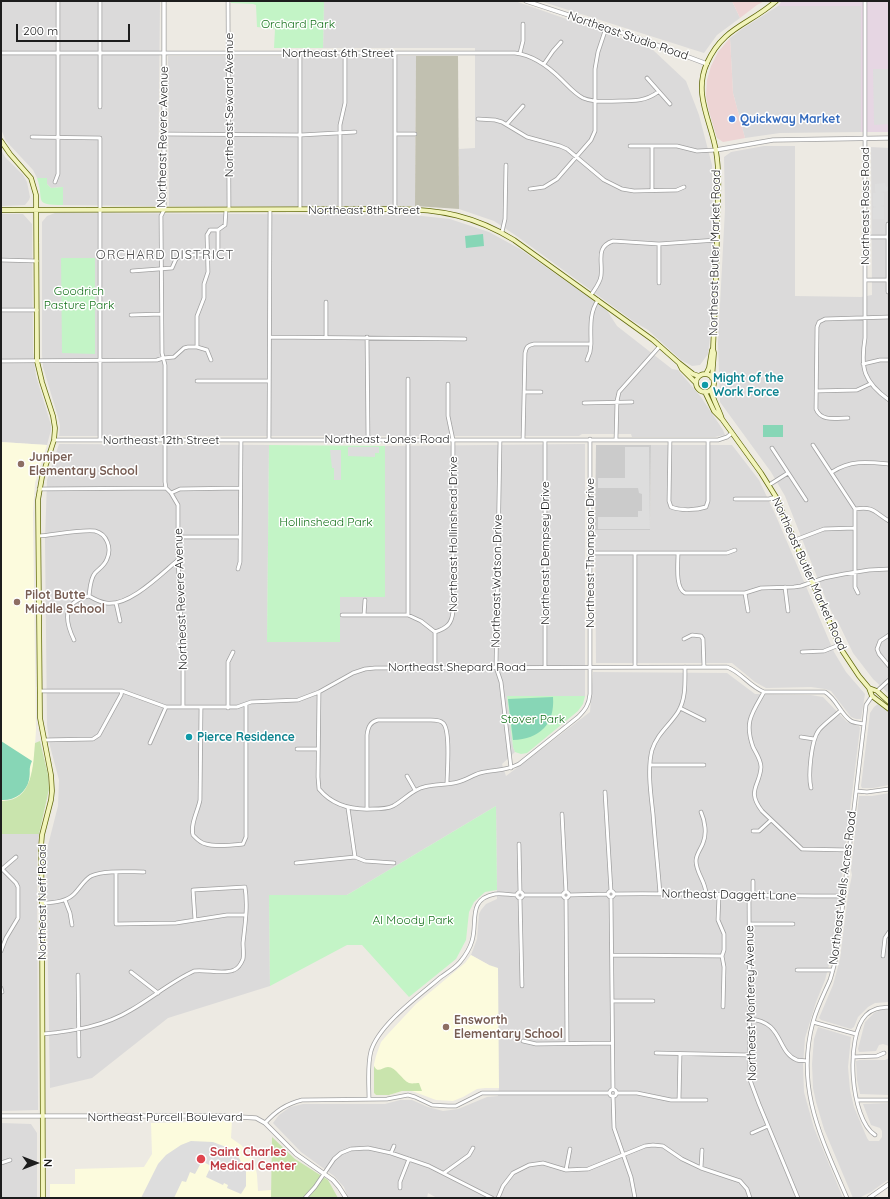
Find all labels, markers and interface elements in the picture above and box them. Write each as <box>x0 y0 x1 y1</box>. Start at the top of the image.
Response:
street label: Northeast Studio Road <box>566 9 690 63</box>
scale bar <box>18 16 132 42</box>
park label: Orchard Park <box>261 17 335 31</box>
text: 200 m <box>23 23 58 38</box>
street label: Northeast Seward Avenue <box>222 33 236 177</box>
street label: Northeast 6th Street <box>282 46 394 60</box>
street label: Northeast Revere Avenue <box>155 66 171 208</box>
place label: Quickway Market <box>740 112 840 126</box>
marker: Quickway Market <box>727 114 737 124</box>
street label: Northeast Ross Road <box>858 147 872 265</box>
street label: Northeast Butler Market Road <box>706 170 724 336</box>
street label: Northeast 8th Street <box>308 203 420 217</box>
district label: ORCHARD DISTRICT <box>96 247 234 263</box>
park label: Goodrich Pasture Park <box>44 284 114 312</box>
place label: Might of the Work Force <box>713 371 784 399</box>
marker: Might of the Work Force <box>700 380 710 390</box>
street label: Northeast Jones Road <box>324 432 450 446</box>
street label: Northeast 12th Street <box>103 433 219 447</box>
place label: Juniper Elementary School <box>29 450 138 478</box>
street label: Northeast Hollinshead Drive <box>446 456 460 612</box>
marker: Juniper Elementary School <box>16 459 26 469</box>
street label: Northeast Thompson Drive <box>583 478 597 628</box>
street label: Northeast Dempsey Drive <box>538 481 552 625</box>
street label: Northeast Butler Market Road <box>769 495 849 653</box>
street label: Northeast Watson Drive <box>489 514 505 648</box>
park label: Hollinshead Park <box>279 515 373 529</box>
street label: Northeast Revere Avenue <box>171 528 191 670</box>
place label: Pilot Butte Middle School <box>25 588 105 616</box>
marker: Pilot Butte Middle School <box>12 597 22 607</box>
street label: Northeast Shepard Road <box>388 660 526 674</box>
park label: Stover Park <box>501 712 565 726</box>
place label: Pierce Residence <box>197 730 295 744</box>
marker: Pierce Residence <box>184 732 194 742</box>
street label: Northeast Wells Acres Road <box>826 810 860 966</box>
street label: Northeast Neff Road <box>35 844 49 960</box>
street label: Northeast Daggett Lane <box>662 887 796 903</box>
park label: Al Moody Park <box>373 913 453 927</box>
street label: Northeast Monterey Avenue <box>742 925 760 1081</box>
place label: Ensworth Elementary School <box>454 1013 563 1041</box>
marker: Ensworth Elementary School <box>441 1022 451 1032</box>
street label: Northeast Purcell Boulevard <box>87 1110 243 1124</box>
north arrow <box>16 1143 56 1183</box>
place label: Saint Charles Medical Center <box>210 1145 297 1173</box>
marker: Saint Charles Medical Center <box>195 1153 207 1165</box>
text: N <box>41 1159 55 1167</box>

